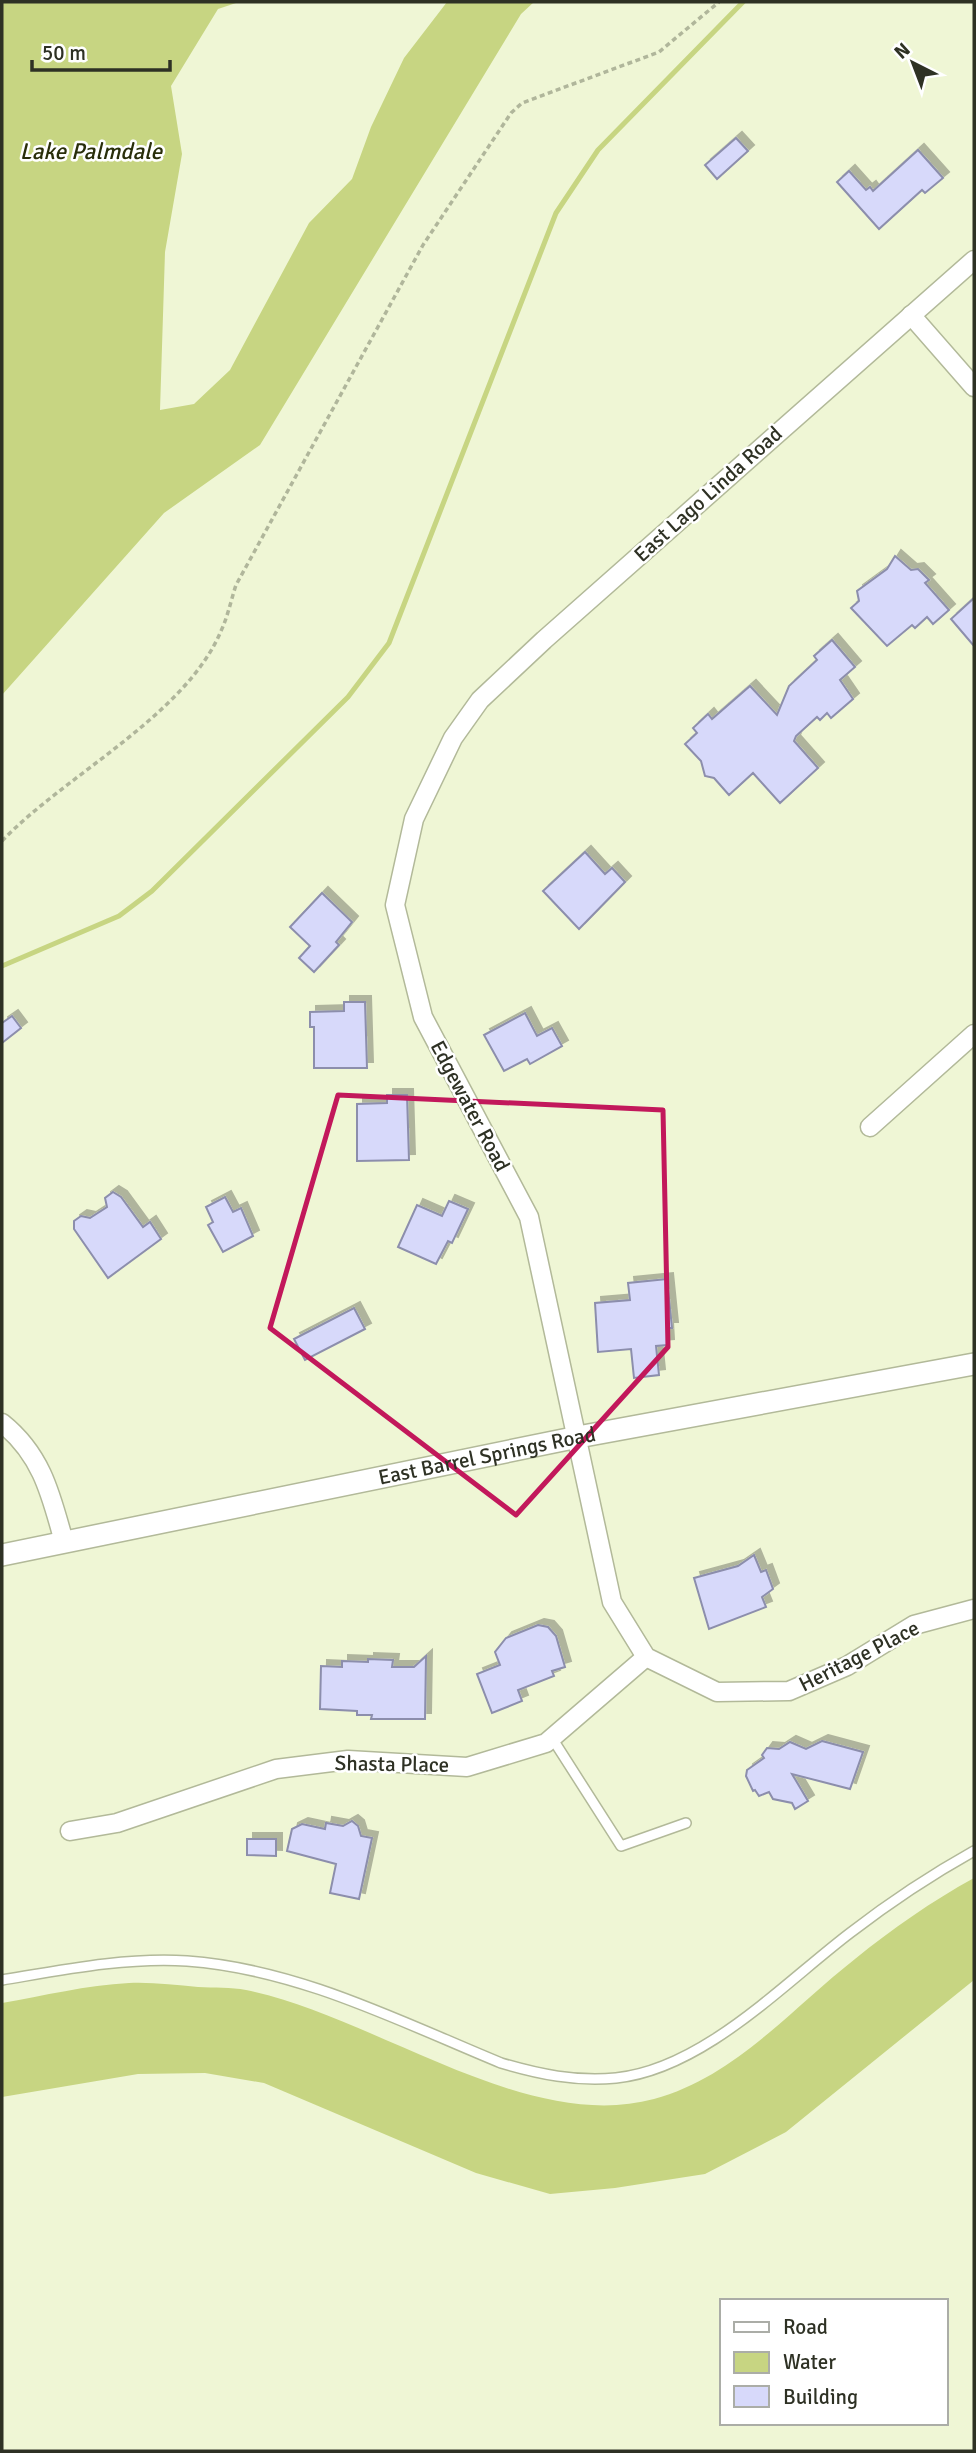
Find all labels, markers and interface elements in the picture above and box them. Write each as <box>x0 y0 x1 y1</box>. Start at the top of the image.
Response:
scale bar <box>32 28 170 72</box>
north arrow <box>878 28 948 98</box>
text: N <box>889 38 915 64</box>
text: 50 m <box>42 40 86 66</box>
water label: Lake Palmdale <box>20 137 164 166</box>
street label: East Lago Linda Road <box>628 421 788 567</box>
street label: Edgewater Road <box>425 1036 515 1176</box>
street label: East Barrel Springs Road <box>376 1421 598 1491</box>
street label: Heritage Place <box>795 1615 923 1697</box>
street label: Shasta Place <box>335 1750 449 1778</box>
legend <box>720 2299 948 2425</box>
text: Road <box>783 2314 828 2340</box>
text: Water <box>783 2349 836 2375</box>
text: Building <box>783 2384 858 2410</box>

